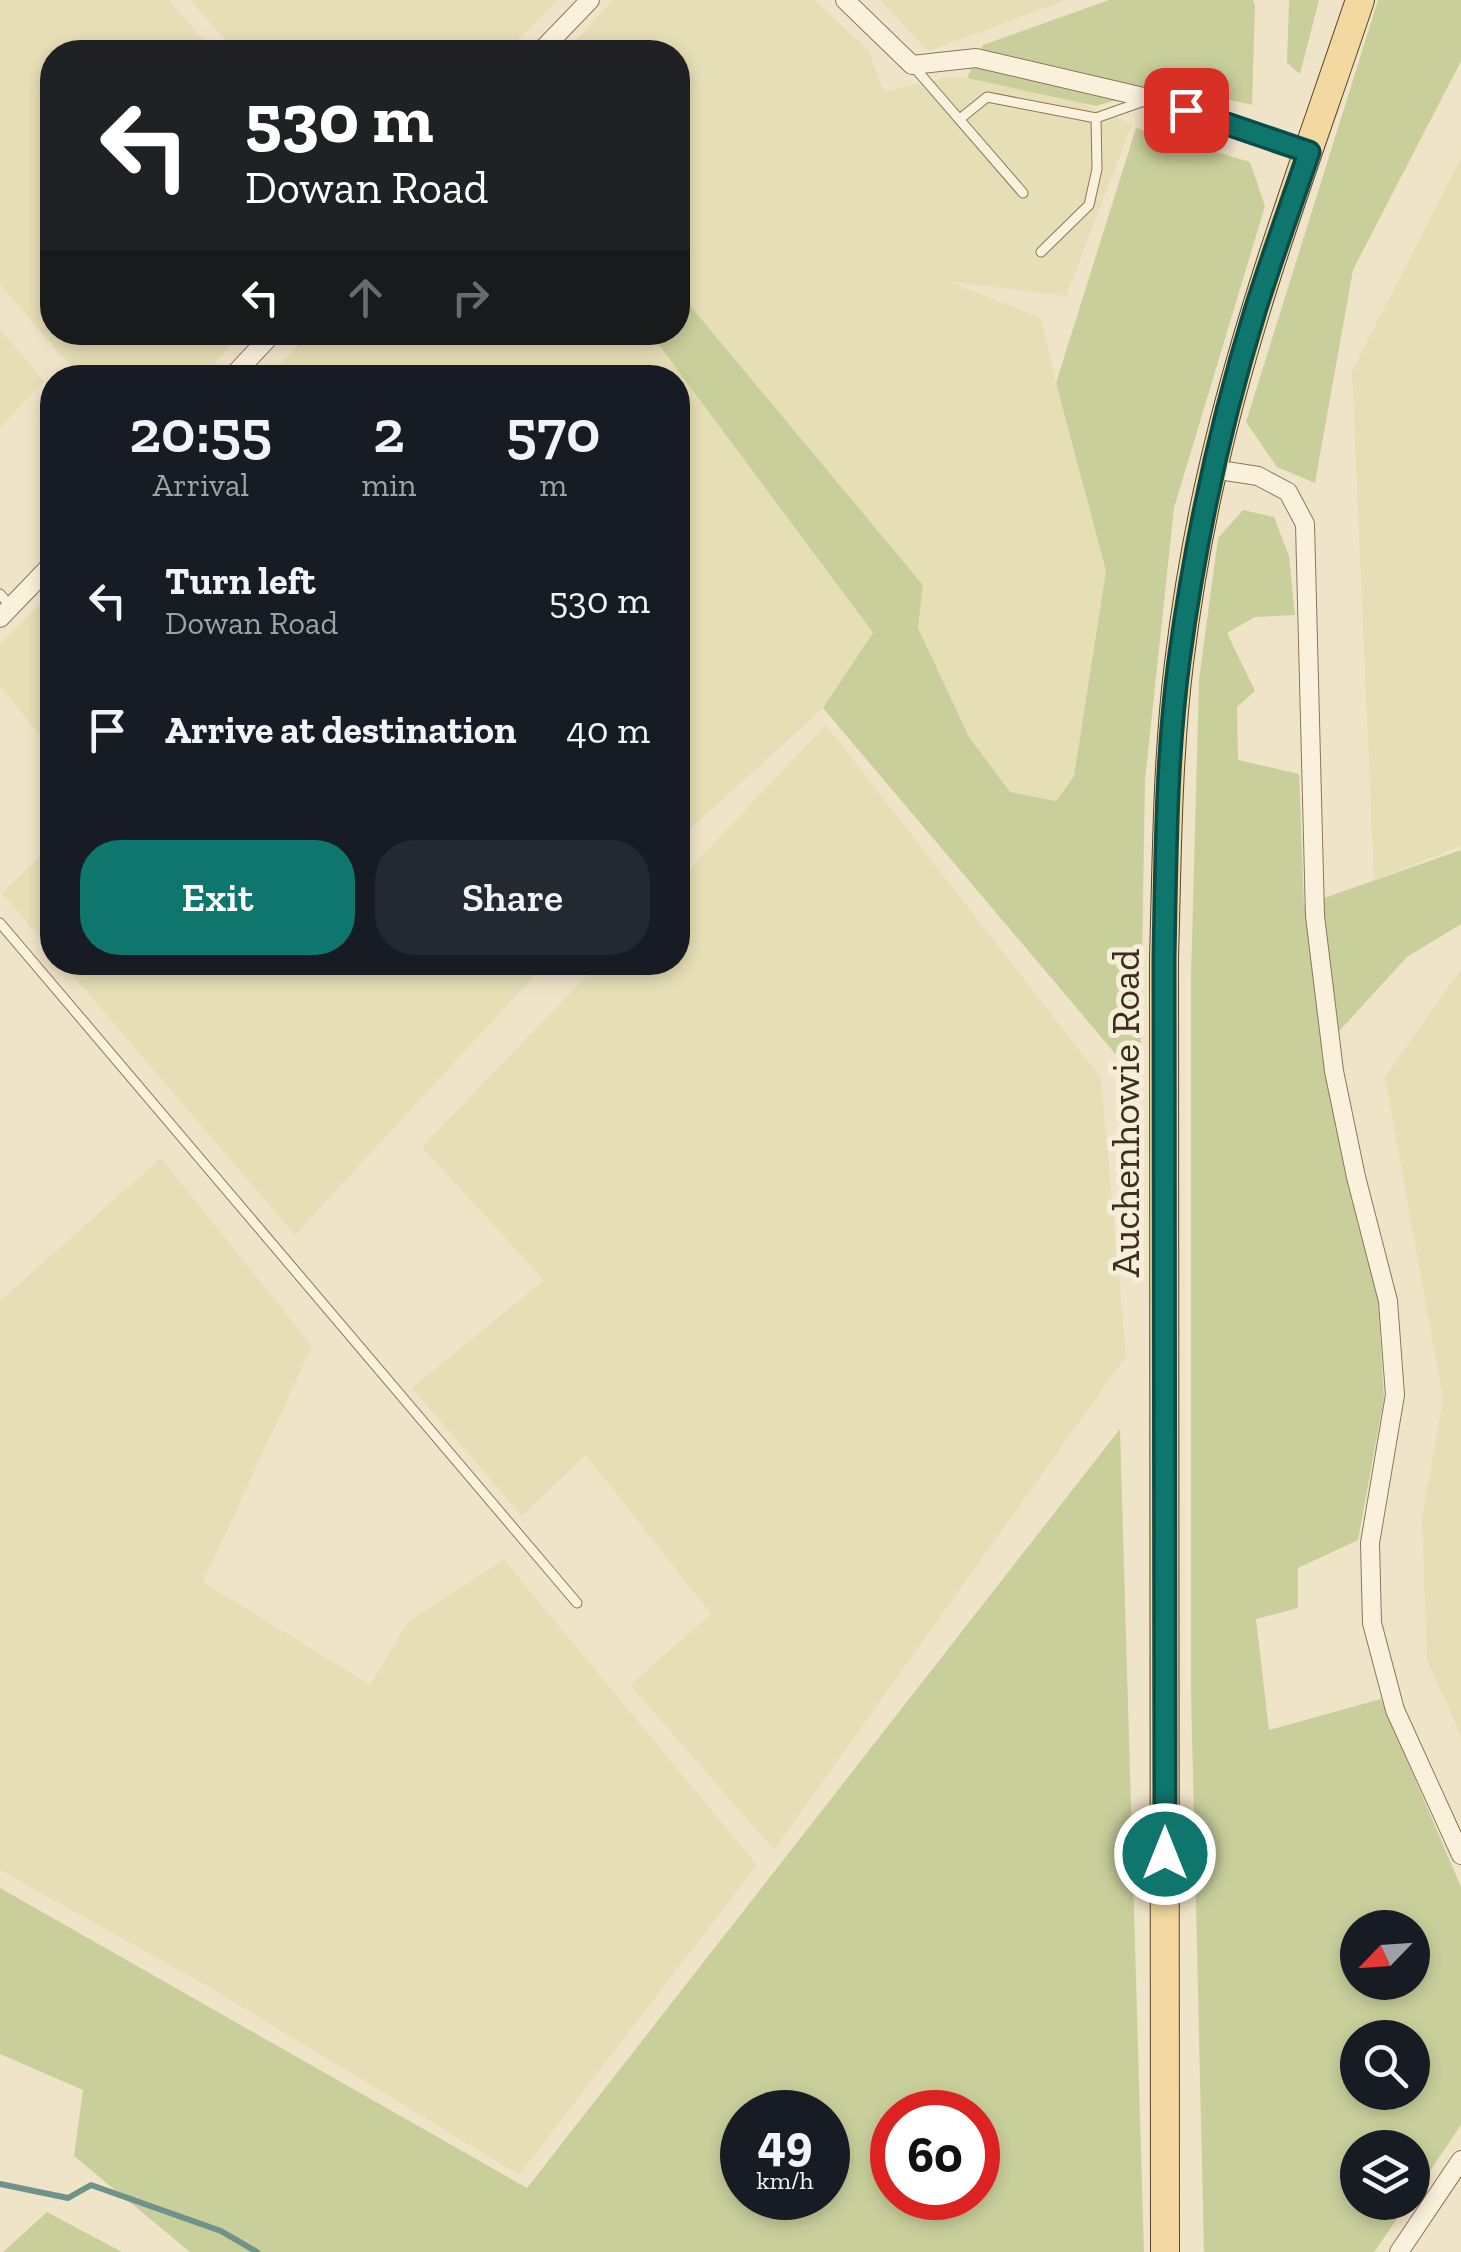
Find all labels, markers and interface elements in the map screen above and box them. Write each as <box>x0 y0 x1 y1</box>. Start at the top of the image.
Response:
pin <box>1144 68 1229 153</box>
text: 530 m <box>245 76 434 160</box>
icon: left <box>80 80 210 210</box>
icon: arrive <box>1159 83 1214 138</box>
text: Dowan Road <box>245 161 488 215</box>
icon: left <box>233 270 288 325</box>
icon: ahead <box>338 270 393 325</box>
icon: right <box>443 270 498 325</box>
text: 20:55 <box>129 395 272 467</box>
text: 2 <box>373 395 405 467</box>
text: 570 <box>506 395 601 467</box>
text: Arrival <box>153 466 249 504</box>
text: min <box>362 466 416 504</box>
text: m <box>539 466 567 504</box>
text: Turn left <box>165 558 316 604</box>
icon: left <box>80 573 135 628</box>
text: 530 m <box>549 577 650 623</box>
text: Dowan Road <box>165 604 338 642</box>
icon: arrive <box>80 703 135 758</box>
text: Arrive at destination <box>165 707 516 753</box>
text: 40 m <box>566 707 650 753</box>
button: Exit <box>80 840 355 955</box>
button: Share <box>375 840 650 955</box>
street label: Auchenhowie Road <box>1101 949 1149 1277</box>
position arrow <box>1113 1802 1217 1906</box>
north arrow <box>1340 1910 1430 2000</box>
map controls <box>1340 1910 1430 2220</box>
button: search <box>1340 2020 1430 2110</box>
speed limit sign: 60 <box>870 2090 1000 2220</box>
text: 49 <box>757 2113 813 2173</box>
button: layers <box>1340 2130 1430 2220</box>
text: km/h <box>756 2165 814 2195</box>

